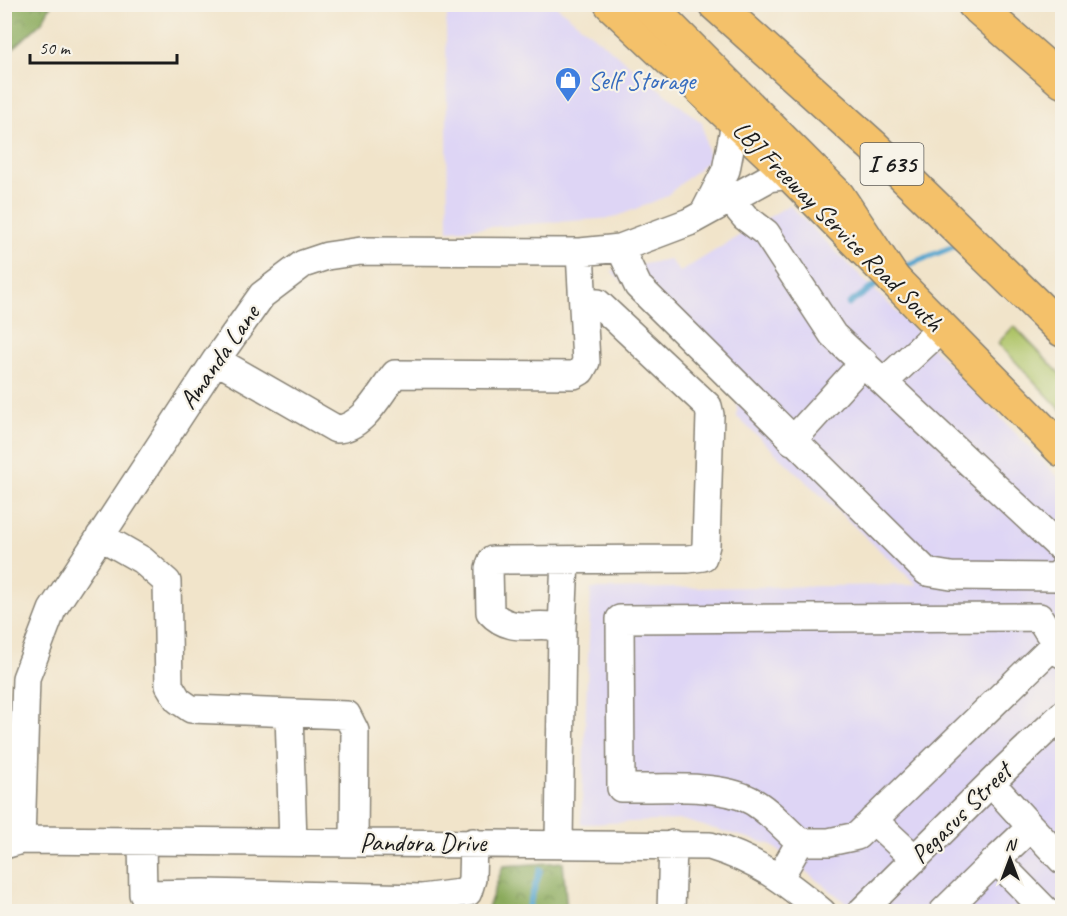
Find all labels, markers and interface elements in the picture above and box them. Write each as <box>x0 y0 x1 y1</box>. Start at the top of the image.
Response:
scale bar <box>30 27 177 65</box>
text: 50 m <box>39 37 72 59</box>
place label: Self Storage <box>588 64 698 97</box>
shop icon: Self Storage <box>553 65 583 103</box>
street label: LBJ Freeway Service Road South <box>725 113 951 339</box>
road number: I 635 <box>860 143 924 185</box>
street label: Amanda Lane <box>171 297 268 415</box>
street label: Pegasus Street <box>903 753 1021 871</box>
street label: Pandora Drive <box>360 826 488 859</box>
north arrow <box>980 829 1040 889</box>
text: N <box>1005 835 1018 855</box>

